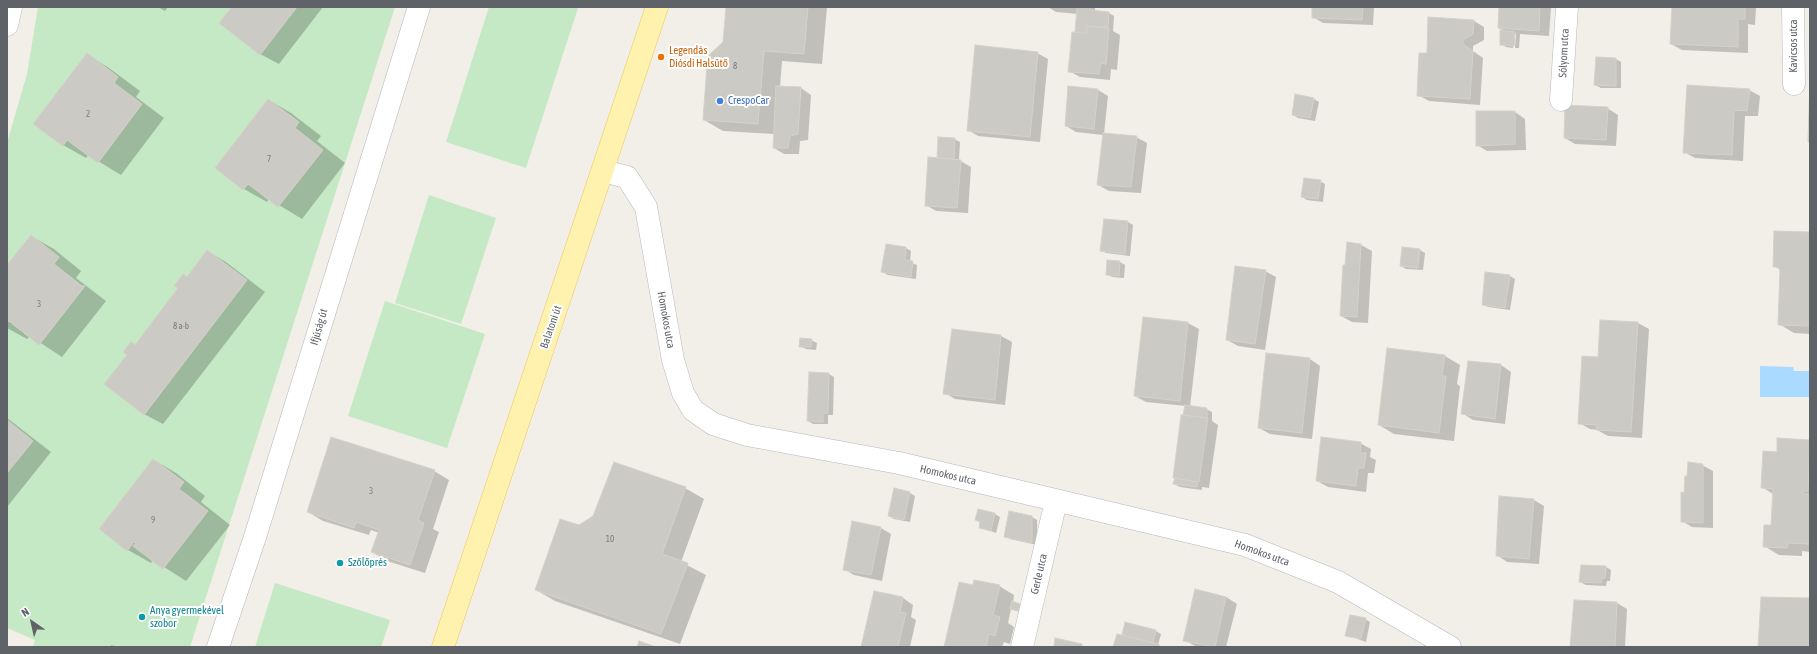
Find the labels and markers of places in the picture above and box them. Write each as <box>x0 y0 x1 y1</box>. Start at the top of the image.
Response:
place label: Legendás Diósdi Halsütő <box>669 44 728 70</box>
marker: Legendás Diósdi Halsütő <box>656 52 666 62</box>
place label: CrespoCar <box>728 94 769 108</box>
marker: CrespoCar <box>715 96 725 106</box>
place label: Szőlőprés <box>348 556 387 570</box>
marker: Szőlőprés <box>335 558 345 568</box>
place label: Anya gyermekével szobor <box>150 604 224 630</box>
marker: Anya gyermekével szobor <box>137 612 147 622</box>

